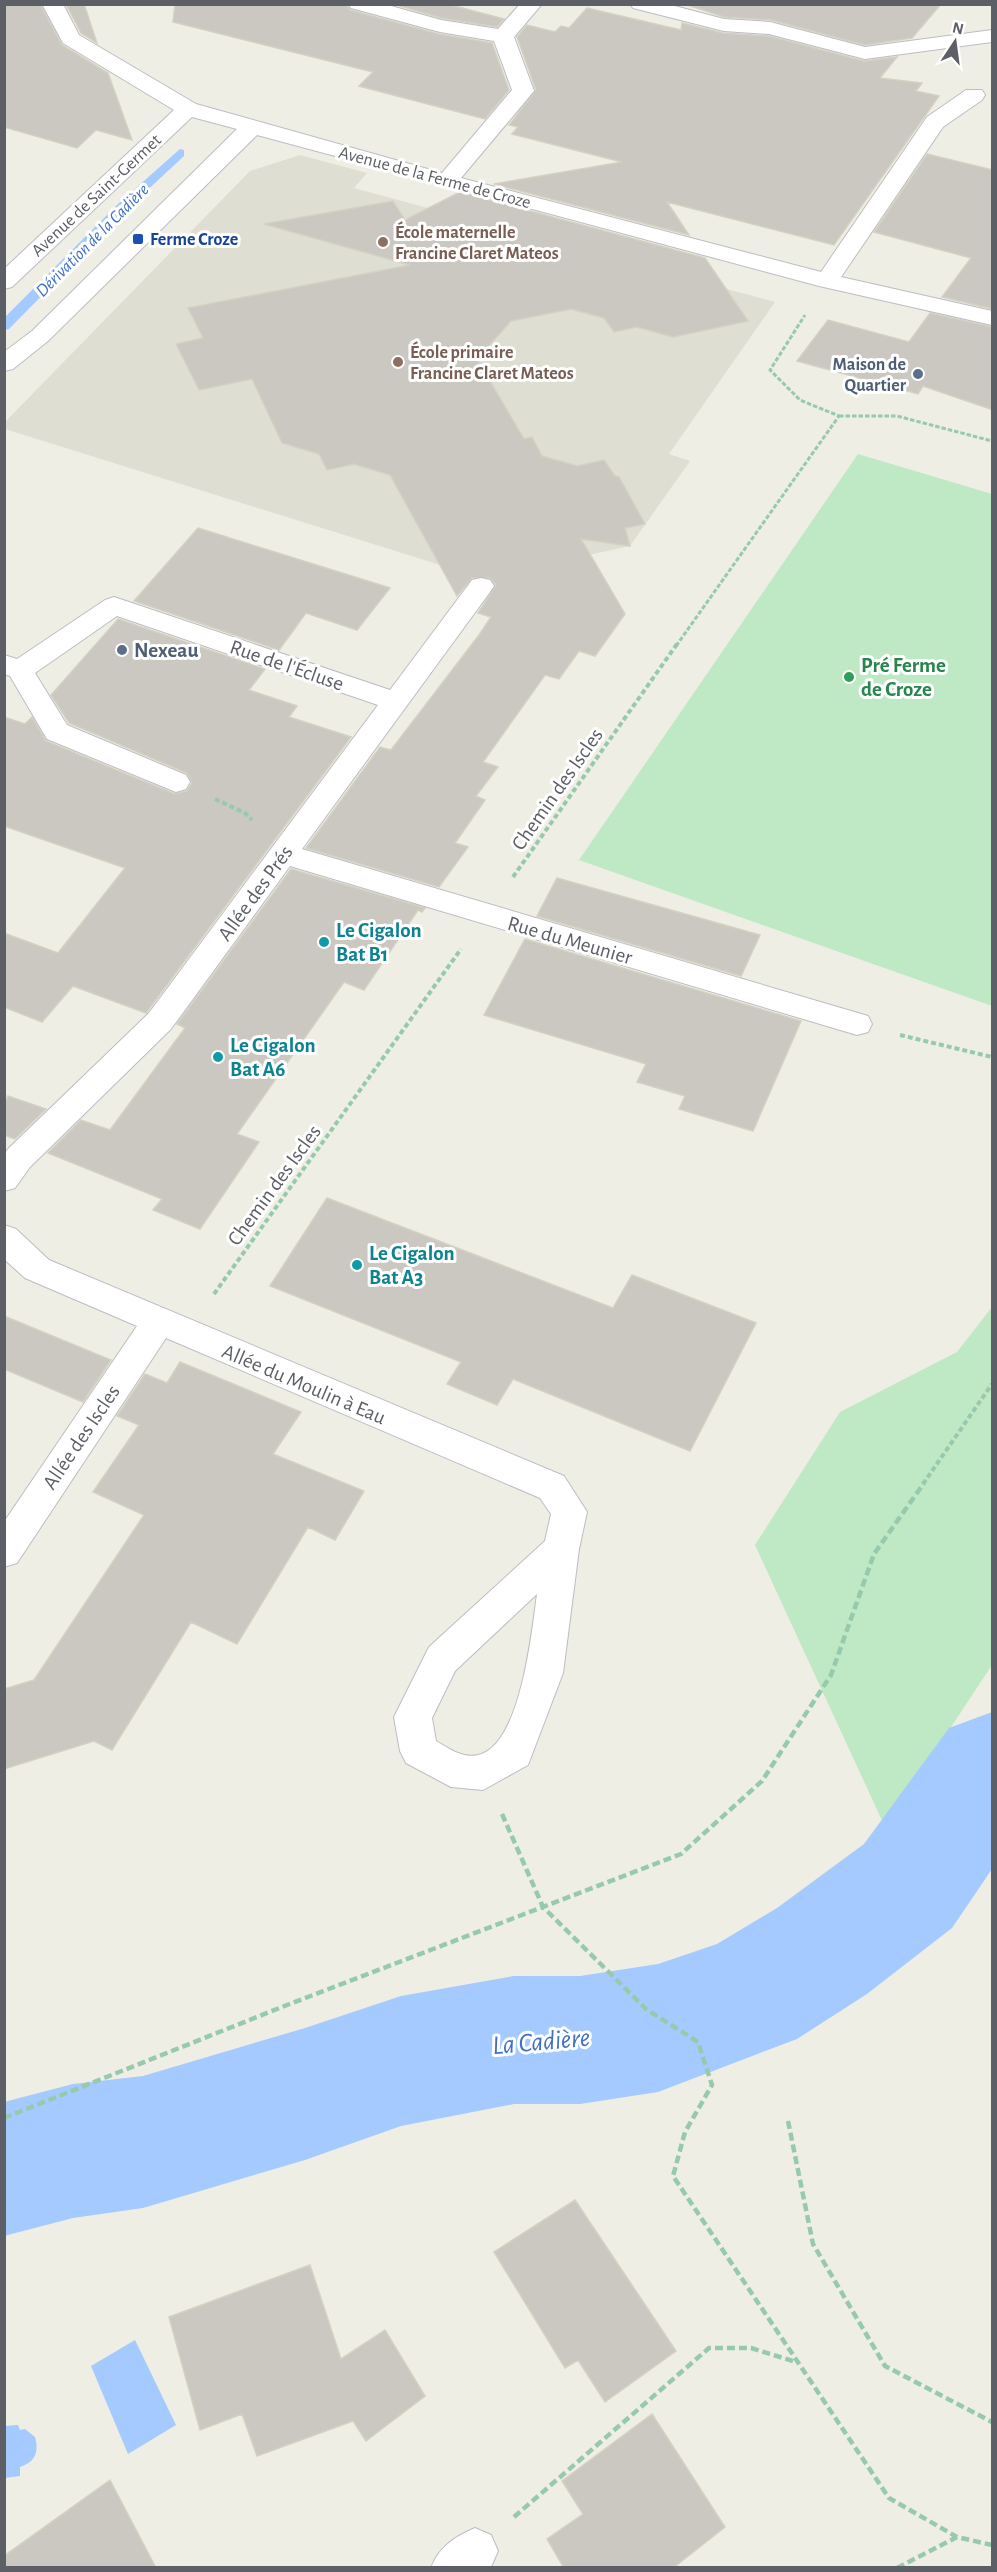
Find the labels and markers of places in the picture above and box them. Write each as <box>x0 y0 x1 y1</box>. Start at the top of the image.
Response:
place label: École maternelle Francine Claret Mateos <box>395 221 559 263</box>
place label: Ferme Croze <box>150 231 238 249</box>
marker: Ferme Croze <box>131 232 145 246</box>
marker: École maternelle Francine Claret Mateos <box>376 235 390 249</box>
place label: École primaire Francine Claret Mateos <box>410 341 574 383</box>
marker: École primaire Francine Claret Mateos <box>391 355 405 369</box>
place label: Maison de Quartier <box>833 356 907 395</box>
marker: Maison de Quartier <box>911 367 925 381</box>
place label: Nexeau <box>134 640 198 661</box>
marker: Nexeau <box>115 643 129 657</box>
place label: Pré Ferme de Croze <box>861 655 946 700</box>
marker: Pré Ferme de Croze <box>842 670 856 684</box>
place label: Le Cigalon Bat B1 <box>336 920 422 965</box>
marker: Le Cigalon Bat B1 <box>317 935 331 949</box>
place label: Le Cigalon Bat A6 <box>230 1035 316 1080</box>
marker: Le Cigalon Bat A6 <box>211 1050 225 1064</box>
place label: Le Cigalon Bat A3 <box>369 1243 455 1288</box>
marker: Le Cigalon Bat A3 <box>350 1258 364 1272</box>

